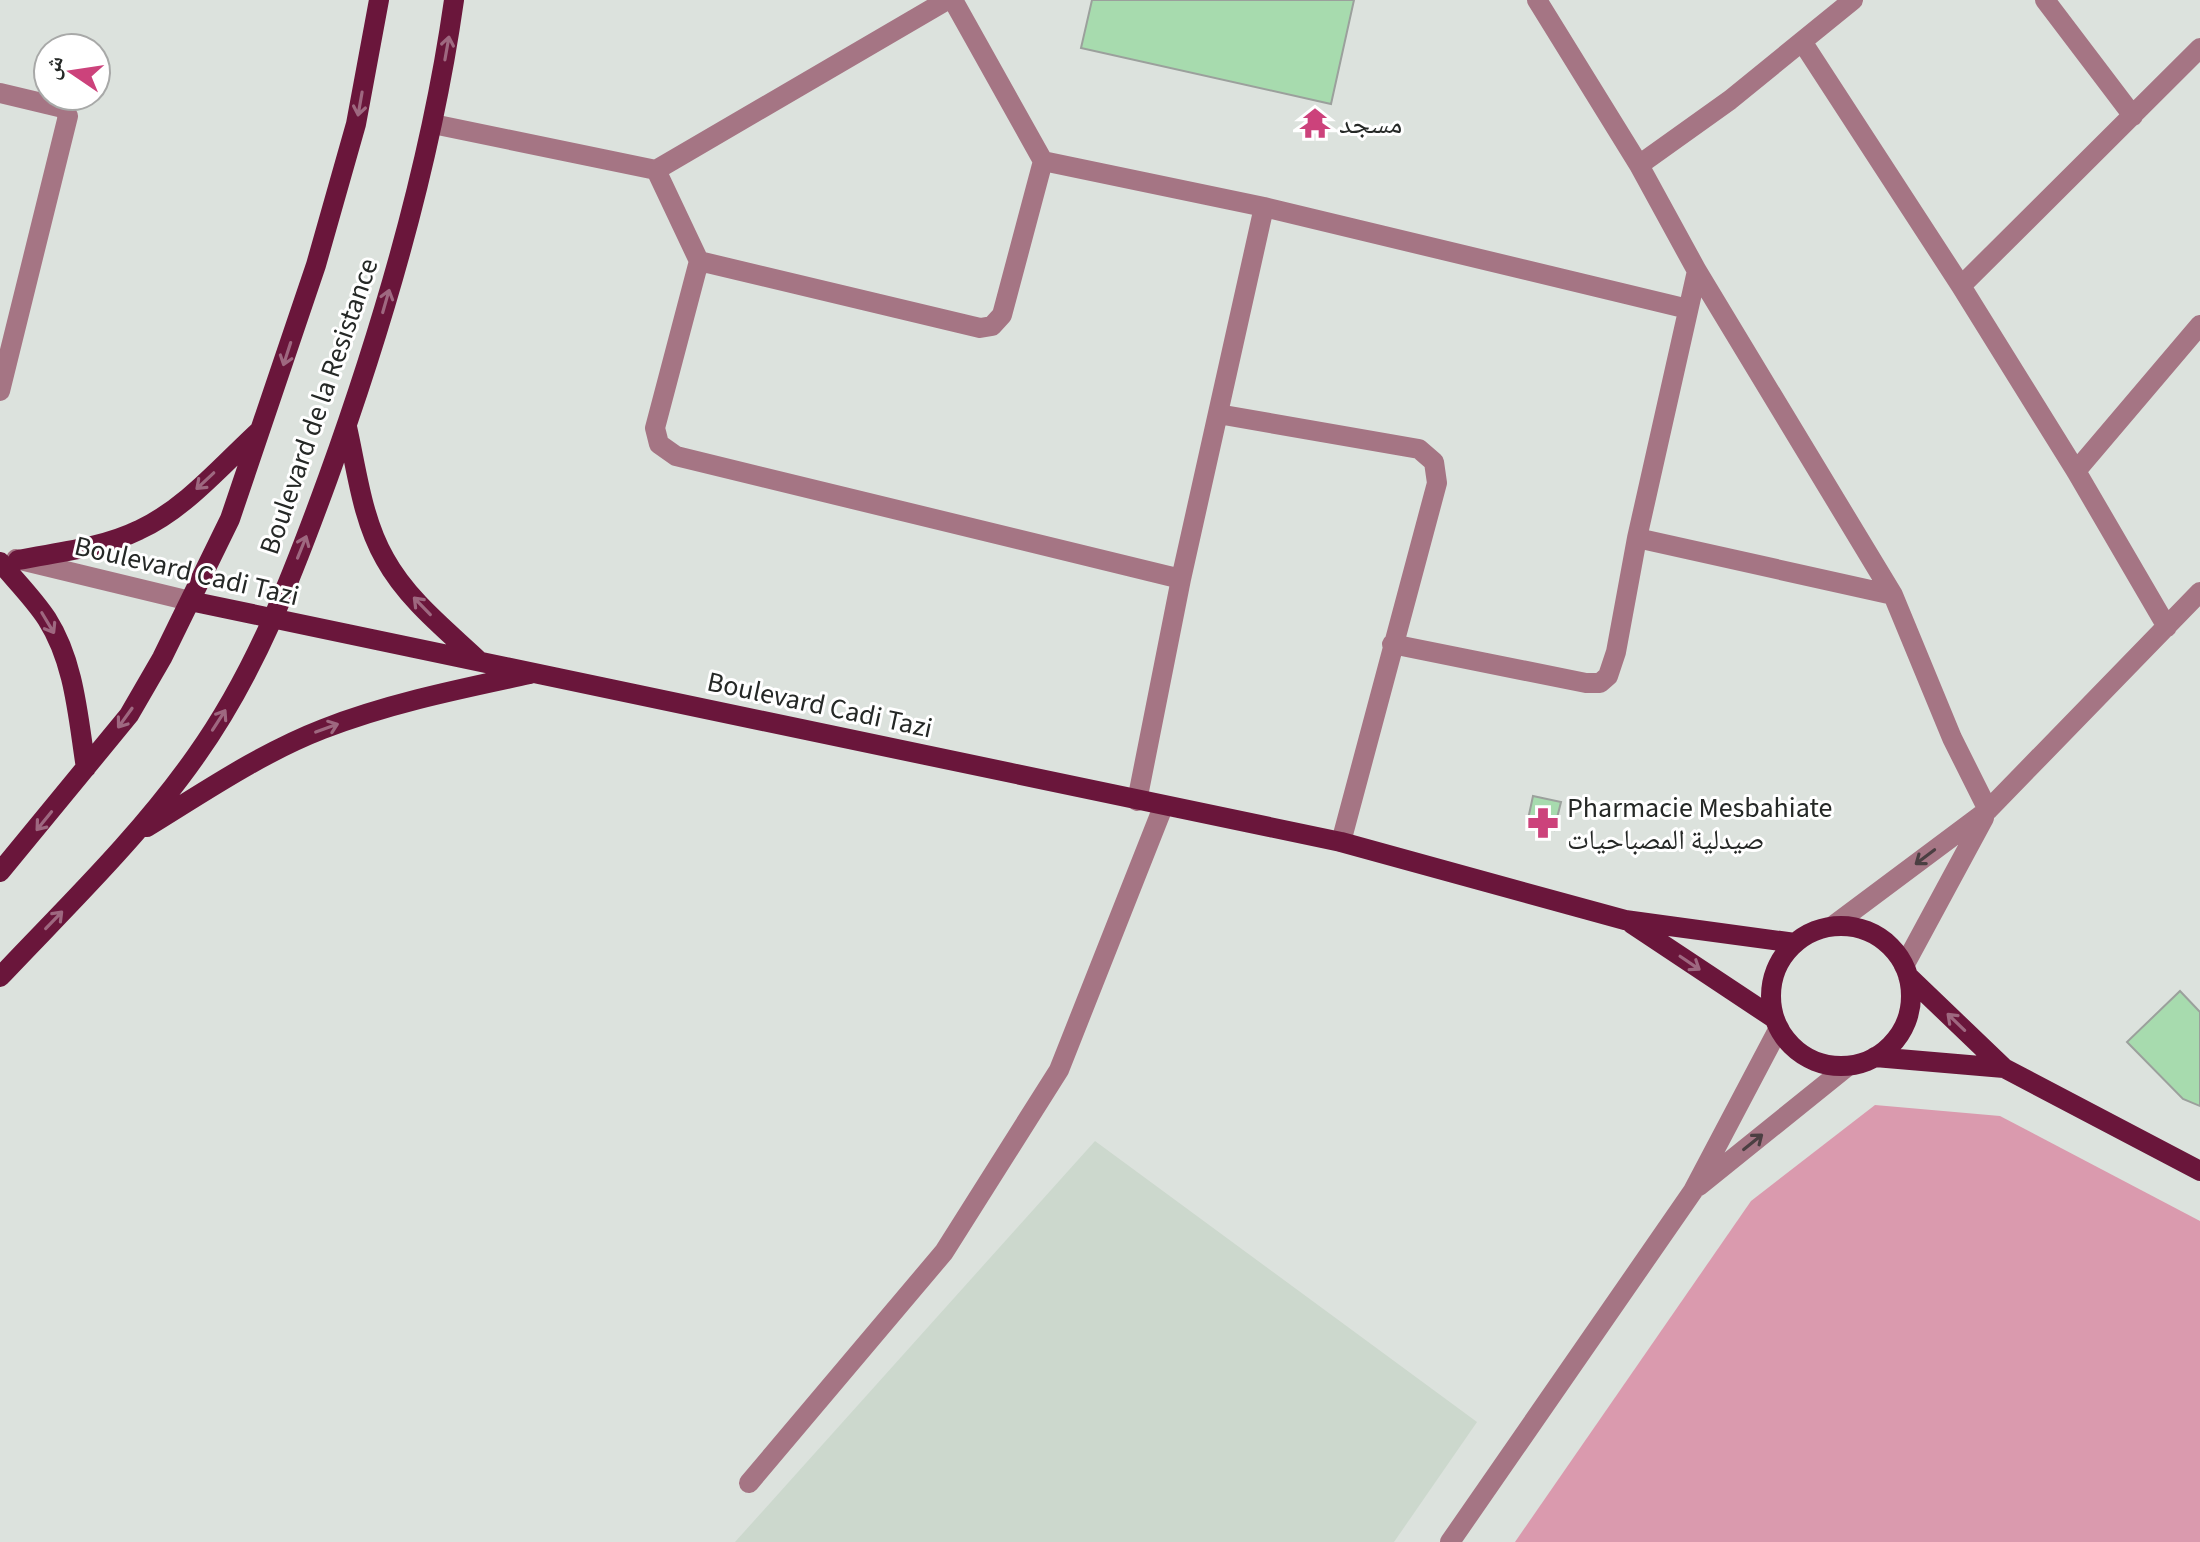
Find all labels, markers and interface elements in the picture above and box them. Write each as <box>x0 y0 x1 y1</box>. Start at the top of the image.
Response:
north arrow <box>32 32 112 112</box>
one-way arrow <box>440 36 455 62</box>
text: ش <box>35 53 72 83</box>
one-way arrow <box>351 91 366 116</box>
place label: مسجد <box>1339 104 1402 144</box>
temple icon: مسجد <box>1298 106 1332 140</box>
street label: Boulevard de la Resistance <box>249 253 388 560</box>
one-way arrow <box>379 289 394 315</box>
one-way arrow <box>278 341 293 366</box>
one-way arrow <box>195 472 215 491</box>
street label: Boulevard Cadi Tazi <box>71 526 303 616</box>
one-way arrow <box>296 535 310 560</box>
one-way arrow <box>413 597 432 616</box>
one-way arrow <box>40 611 56 634</box>
street label: Boulevard Cadi Tazi <box>704 662 936 748</box>
one-way arrow <box>117 707 133 729</box>
one-way arrow <box>211 710 228 732</box>
one-way arrow <box>315 720 339 734</box>
place label: Pharmacie Mesbahiate صيدلية المصباحيات <box>1567 788 1832 860</box>
pharmacy icon: Pharmacie Mesbahiate صيدلية المصباحيات <box>1526 806 1560 840</box>
one-way arrow <box>35 810 53 830</box>
one-way arrow <box>1915 849 1936 866</box>
one-way arrow <box>44 911 63 930</box>
one-way arrow <box>1679 954 1701 971</box>
one-way arrow <box>1947 1013 1966 1032</box>
one-way arrow <box>1743 1133 1763 1151</box>

